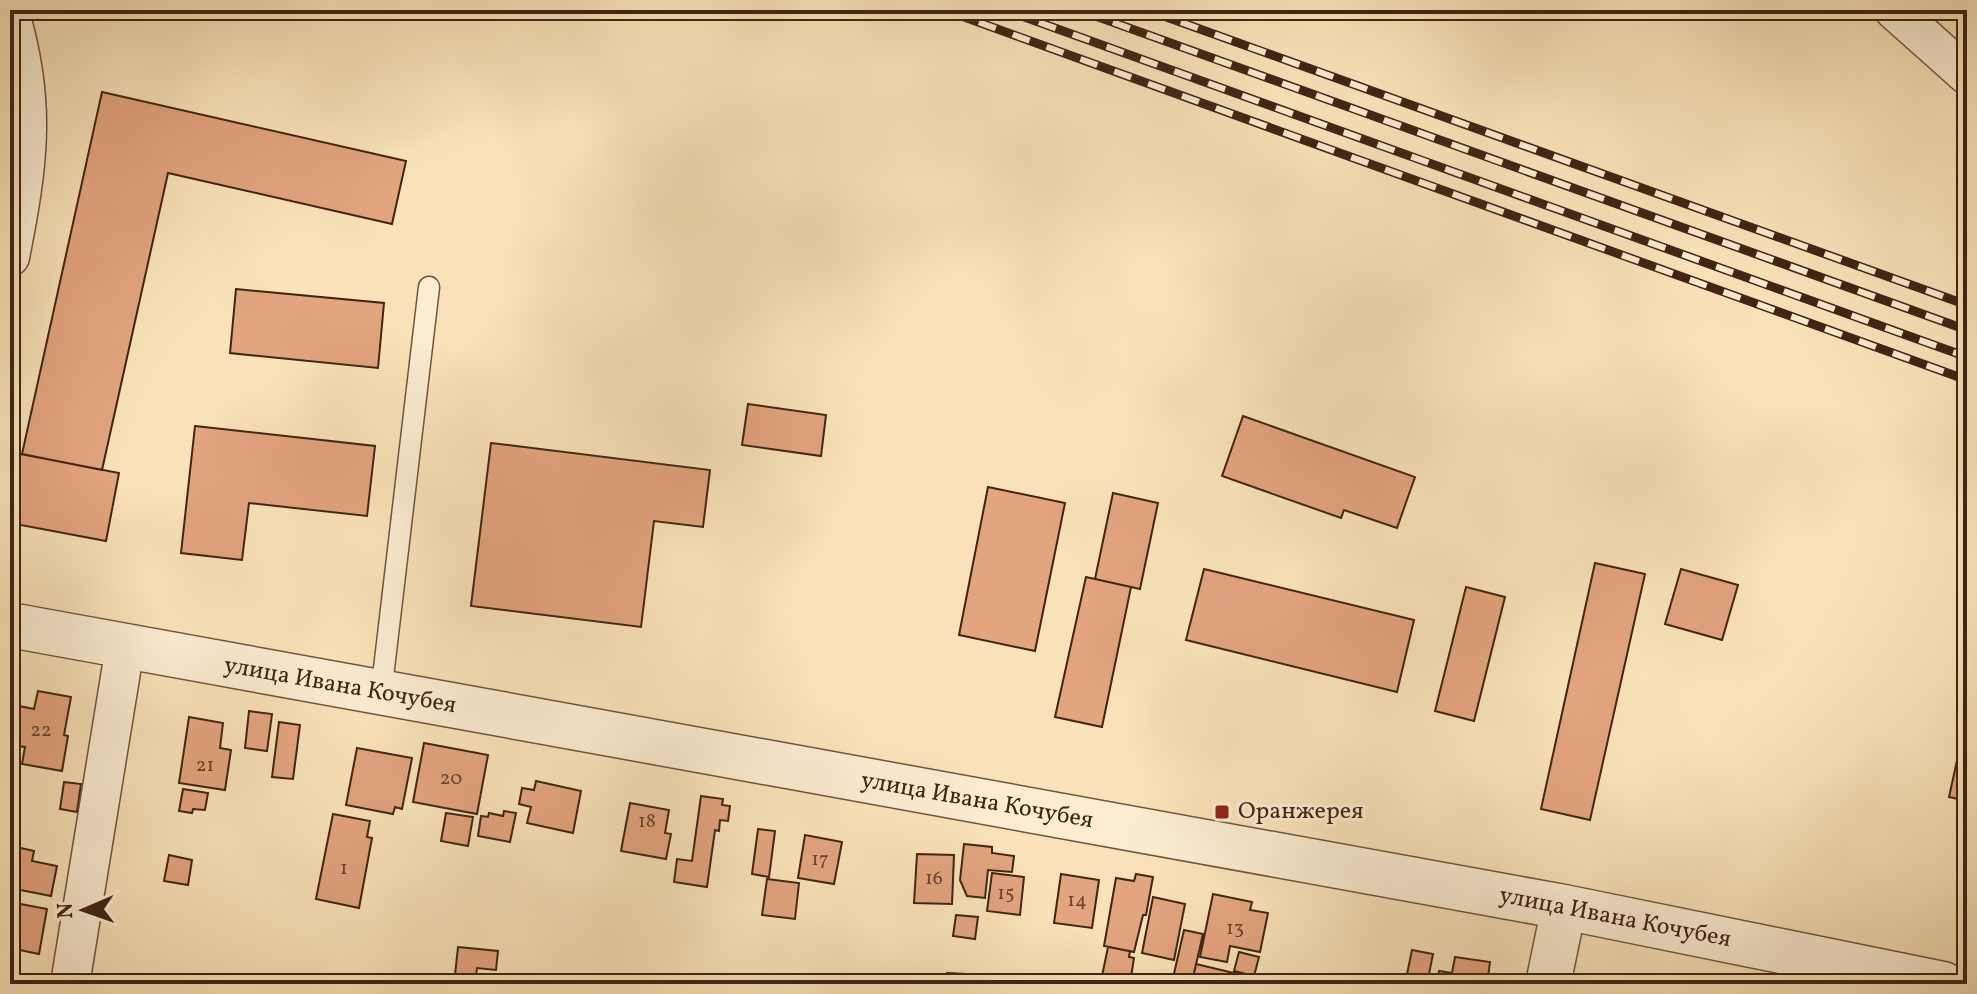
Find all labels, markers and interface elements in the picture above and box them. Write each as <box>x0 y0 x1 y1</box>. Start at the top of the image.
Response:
street label: улица Ивана Кочубея <box>221 649 459 723</box>
house number: 22 <box>30 717 52 745</box>
house number: 21 <box>196 752 214 780</box>
street label: улица Ивана Кочубея <box>858 764 1096 838</box>
house number: 20 <box>440 765 462 793</box>
place label: Оранжерея <box>1238 795 1364 829</box>
marker: Оранжерея <box>1213 803 1231 821</box>
house number: 18 <box>638 808 656 836</box>
house number: 17 <box>811 846 829 874</box>
house number: 1 <box>340 855 348 883</box>
house number: 16 <box>925 865 943 893</box>
north arrow <box>44 870 124 950</box>
street label: улица Ивана Кочубея <box>1496 879 1734 957</box>
house number: 15 <box>997 880 1015 908</box>
house number: 14 <box>1067 887 1087 915</box>
text: N <box>51 902 82 919</box>
house number: 13 <box>1226 915 1244 943</box>

